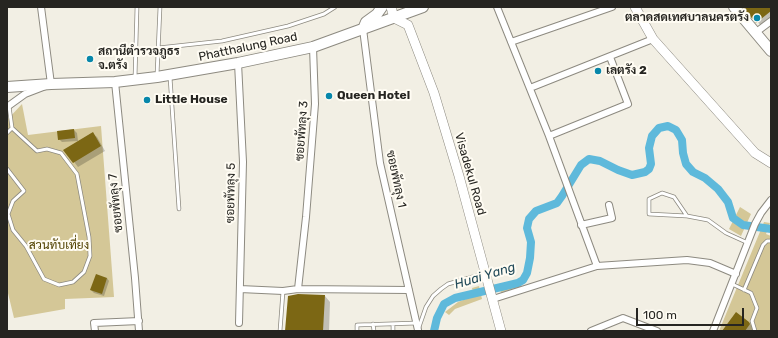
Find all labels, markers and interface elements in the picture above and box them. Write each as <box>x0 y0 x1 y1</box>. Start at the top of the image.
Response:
place label: ตลาดสดเทศบาลนครตรัง <box>625 11 749 25</box>
marker: ตลาดสดเทศบาลนครตรัง <box>752 13 762 23</box>
street label: Phatthalung Road <box>197 29 299 65</box>
place label: สถานีตำรวจภูธร จ.ตรัง <box>98 45 180 73</box>
marker: สถานีตำรวจภูธร จ.ตรัง <box>85 54 95 64</box>
place label: เลตรัง 2 <box>606 64 647 78</box>
marker: เลตรัง 2 <box>593 66 603 76</box>
place label: Queen Hotel <box>337 89 410 103</box>
marker: Queen Hotel <box>324 91 334 101</box>
place label: Little House <box>155 93 228 107</box>
marker: Little House <box>142 95 152 105</box>
street label: ซอยพัทลุง 3 <box>293 100 311 162</box>
street label: Visadekul Road <box>451 131 489 217</box>
street label: ซอยพัทลุง 1 <box>383 149 409 209</box>
street label: ซอยพัทลุง 5 <box>223 163 239 223</box>
street label: ซอยพัทลุง 7 <box>106 173 126 233</box>
park label: สวนทับเที่ยง <box>29 239 89 253</box>
water label: Huai Yang <box>453 259 517 293</box>
scale bar <box>638 300 746 326</box>
text: 100 m <box>643 308 677 322</box>

